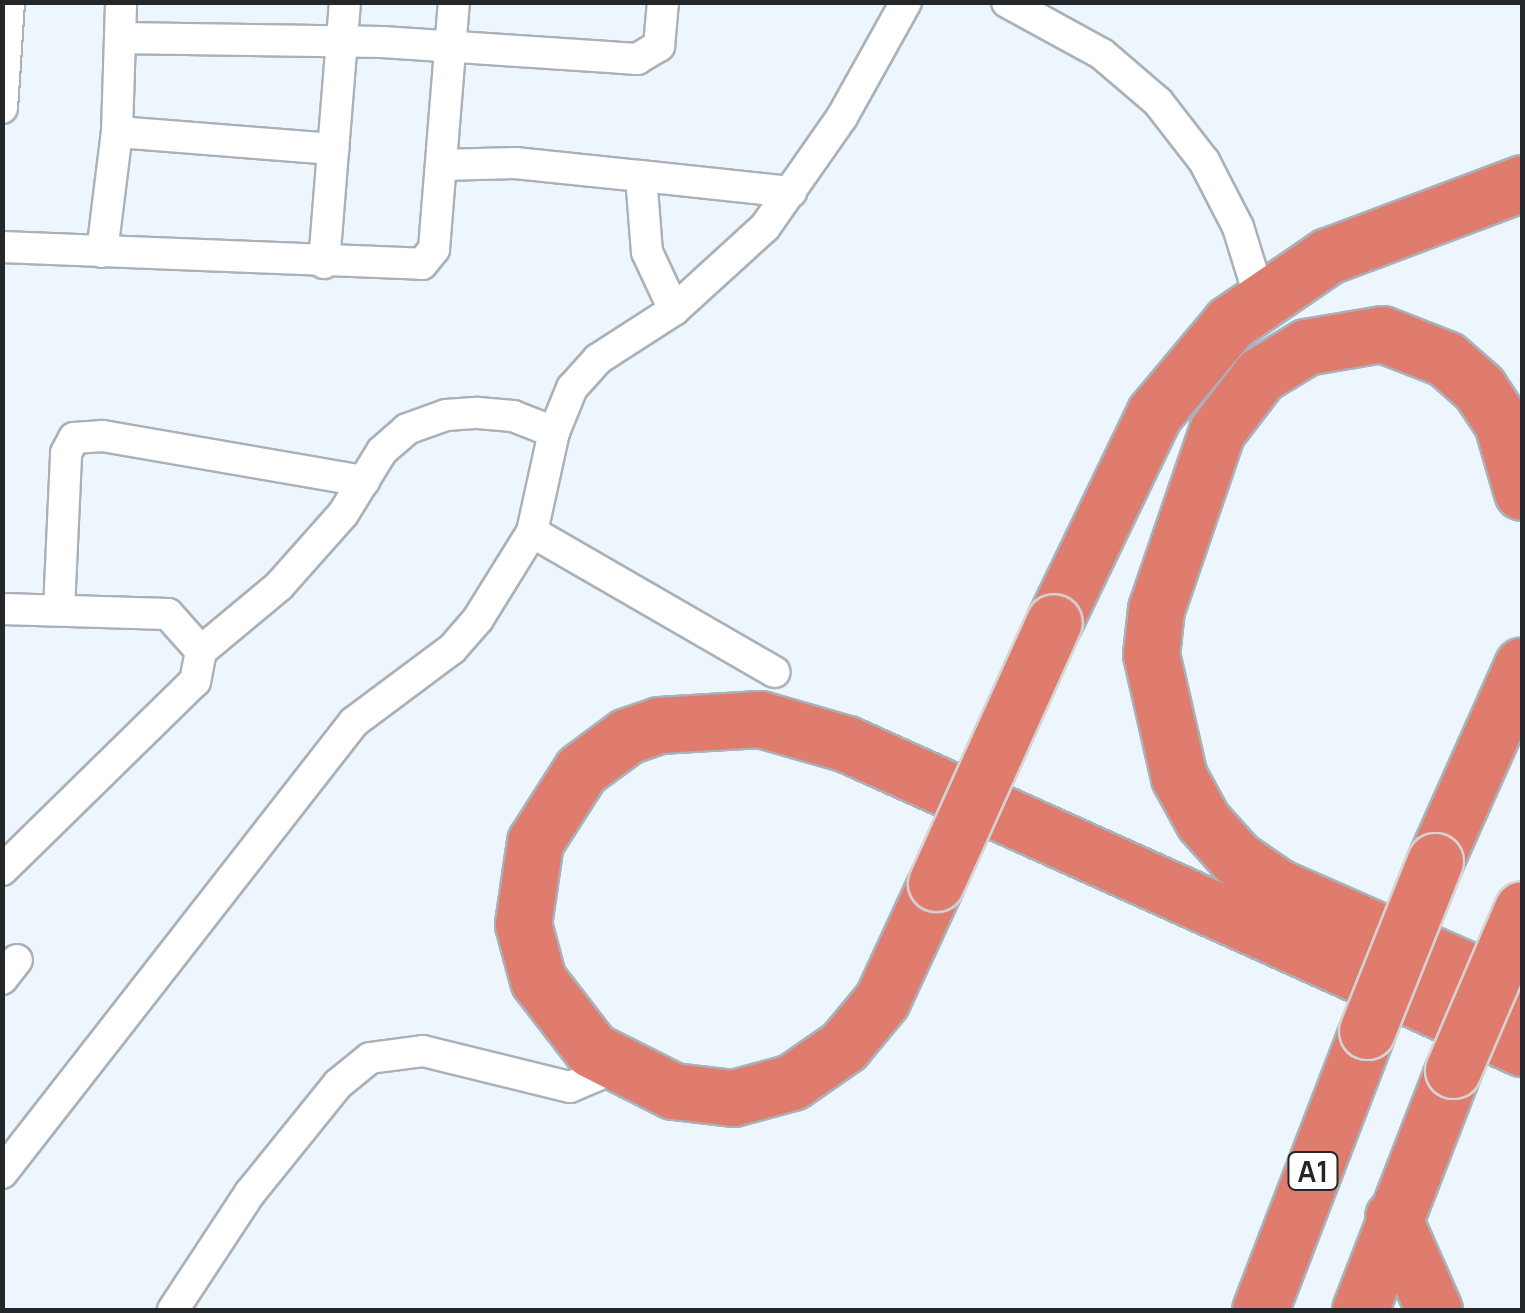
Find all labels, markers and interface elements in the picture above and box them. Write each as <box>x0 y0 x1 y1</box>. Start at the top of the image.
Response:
road number: A1 <box>1286 1148 1340 1194</box>

